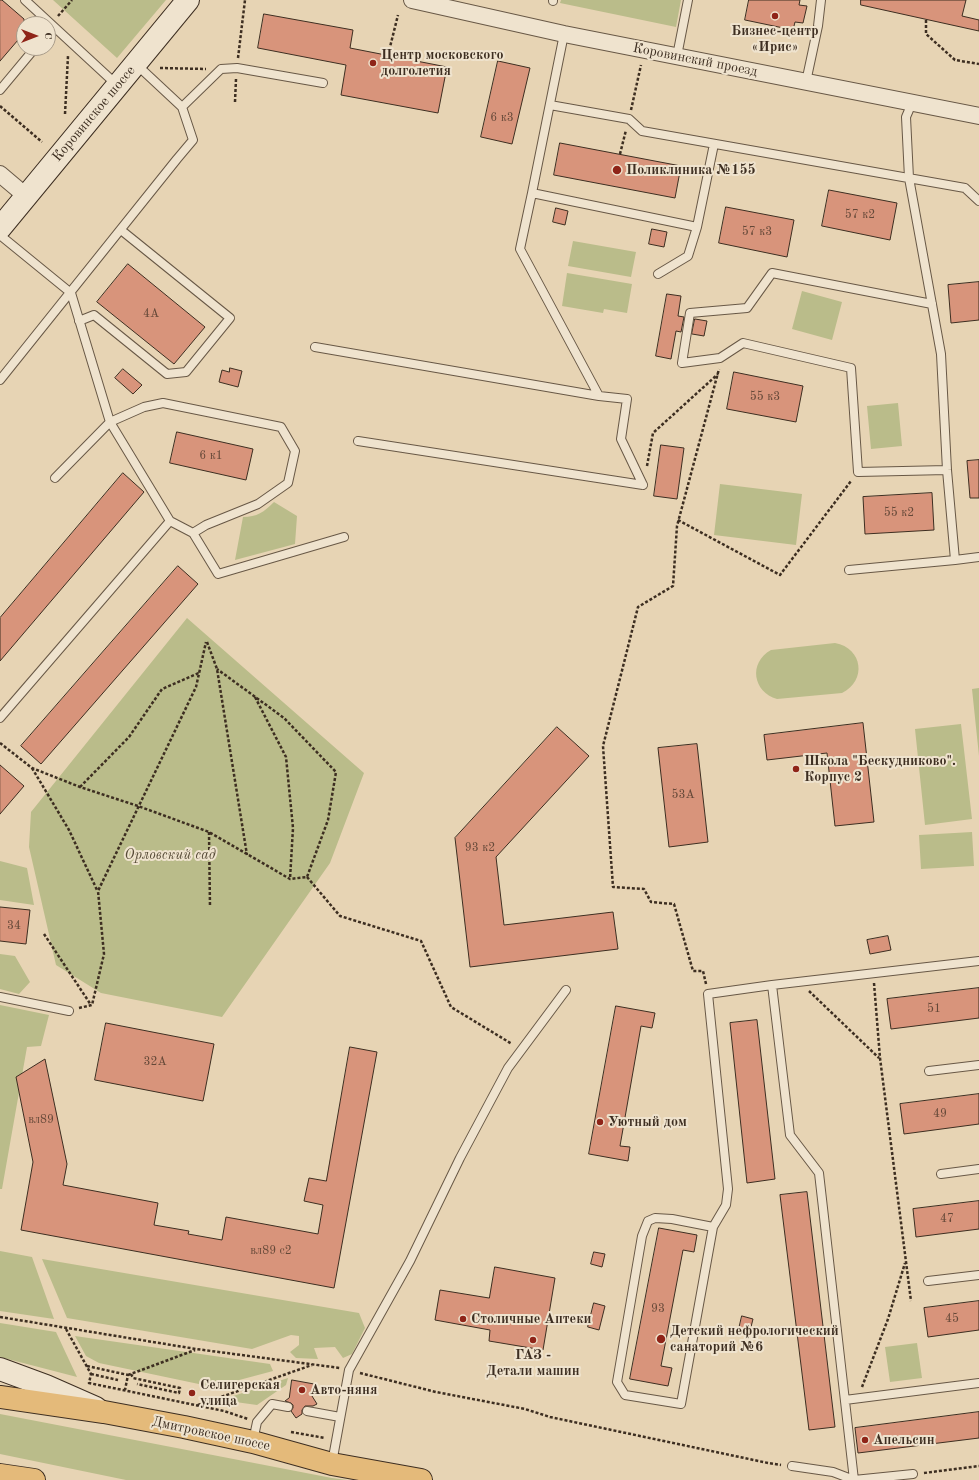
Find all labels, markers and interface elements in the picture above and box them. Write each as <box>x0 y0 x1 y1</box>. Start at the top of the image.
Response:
marker: Бизнес-центр «Ирис» <box>770 11 780 21</box>
north arrow <box>16 16 56 56</box>
place label: Бизнес-центр «Ирис» <box>731 23 819 56</box>
text: С <box>42 32 53 40</box>
street label: Коровинский проезд <box>631 40 759 80</box>
place label: Центр московского долголетия <box>381 47 503 80</box>
marker: Центр московского долголетия <box>368 58 378 68</box>
street label: Коровинское шоссе <box>49 63 139 165</box>
house number: 6 к3 <box>490 111 514 125</box>
place label: Поликлиника №155 <box>626 162 756 178</box>
marker: Поликлиника №155 <box>611 164 623 176</box>
house number: 57 к2 <box>845 208 875 222</box>
house number: 57 к3 <box>742 225 772 239</box>
house number: 4А <box>143 307 159 321</box>
house number: 55 к3 <box>750 390 780 404</box>
house number: 6 к1 <box>199 449 223 463</box>
house number: 55 к2 <box>884 506 914 520</box>
place label: Школа "Бескудниково". Корпус 2 <box>804 753 956 786</box>
marker: Школа "Бескудниково". Корпус 2 <box>791 764 801 774</box>
house number: 53А <box>671 788 695 802</box>
house number: 93 к2 <box>465 841 495 855</box>
park label: Орловский сад <box>124 847 216 863</box>
house number: 34 <box>7 919 21 933</box>
house number: 51 <box>927 1002 941 1016</box>
house number: 32А <box>143 1055 167 1069</box>
house number: 49 <box>933 1107 947 1121</box>
house number: вл89 <box>28 1113 54 1127</box>
place label: Уютный дом <box>608 1114 687 1130</box>
marker: Уютный дом <box>595 1117 605 1127</box>
house number: 47 <box>940 1212 954 1226</box>
house number: вл89 с2 <box>250 1244 292 1258</box>
house number: 93 <box>651 1302 665 1316</box>
place label: Столичные Аптеки <box>471 1311 592 1327</box>
house number: 45 <box>945 1312 959 1326</box>
marker: Столичные Аптеки <box>458 1314 468 1324</box>
place label: Детский нефрологический санаторий №6 <box>670 1323 839 1356</box>
marker: Детский нефрологический санаторий №6 <box>655 1333 667 1345</box>
marker: ГАЗ - Детали машин <box>528 1335 538 1345</box>
place label: ГАЗ - Детали машин <box>486 1347 580 1380</box>
place label: Селигерская улица <box>200 1377 280 1410</box>
place label: Авто-няня <box>310 1382 377 1398</box>
marker: Авто-няня <box>297 1385 307 1395</box>
marker: Селигерская улица <box>187 1388 197 1398</box>
street label: Дмитровское шоссе <box>150 1413 272 1455</box>
place label: Апельсин <box>873 1432 935 1448</box>
marker: Апельсин <box>860 1435 870 1445</box>

